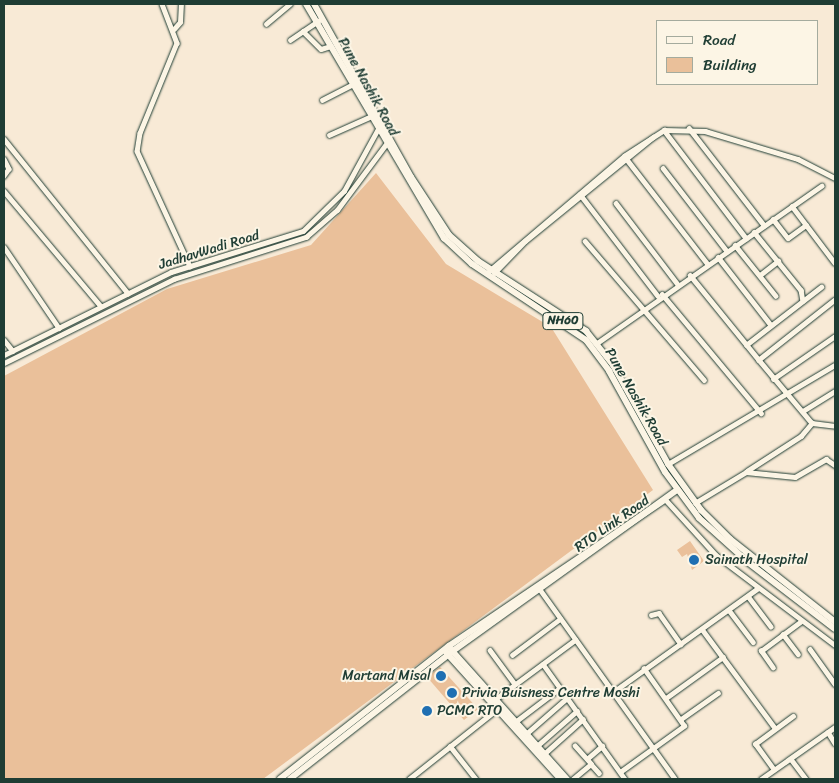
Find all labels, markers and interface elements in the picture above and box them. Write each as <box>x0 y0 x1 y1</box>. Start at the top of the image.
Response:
legend <box>656 20 819 85</box>
text: Road <box>703 27 735 53</box>
street label: Pune Nashik Road <box>334 35 402 139</box>
text: Building <box>703 52 757 78</box>
street label: JadhavWadi Road <box>156 227 262 273</box>
road number: NH60 <box>542 312 584 331</box>
street label: Pune Nashik Road <box>601 345 671 449</box>
street label: RTO Link Road <box>571 492 653 556</box>
place label: Sainath Hospital <box>705 552 808 568</box>
marker: Sainath Hospital <box>687 553 701 567</box>
place label: Martand Misal <box>342 668 431 684</box>
marker: Martand Misal <box>435 670 447 682</box>
place label: Privia Buisness Centre Moshi <box>462 685 640 701</box>
marker: Privia Buisness Centre Moshi <box>446 687 458 699</box>
place label: PCMC RTO <box>437 703 503 719</box>
marker: PCMC RTO <box>421 705 433 717</box>

